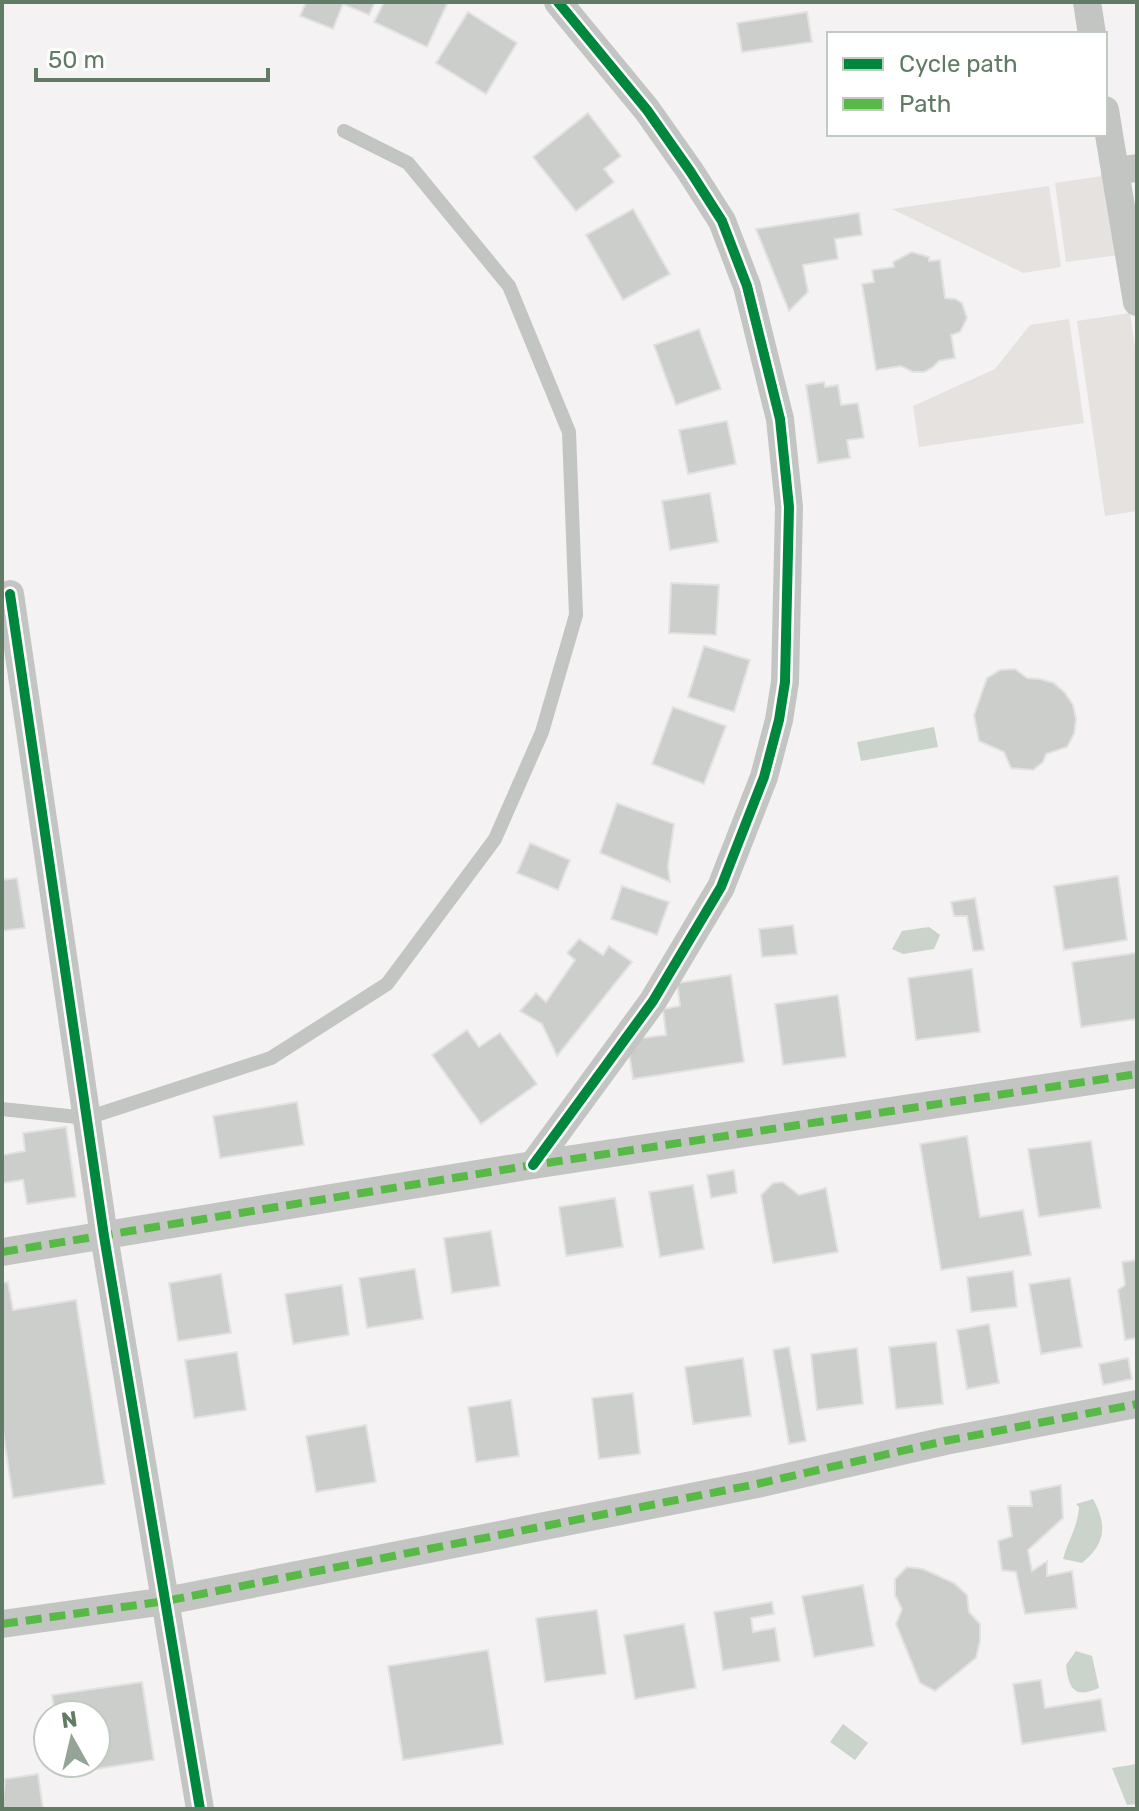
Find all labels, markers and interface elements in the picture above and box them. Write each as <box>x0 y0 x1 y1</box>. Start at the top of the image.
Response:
scale bar <box>36 32 268 82</box>
legend <box>827 32 1107 136</box>
text: 50 m <box>48 46 105 74</box>
text: Cycle path <box>899 50 1018 78</box>
text: Path <box>899 90 951 118</box>
north arrow <box>32 1699 112 1779</box>
text: N <box>60 1705 79 1734</box>

